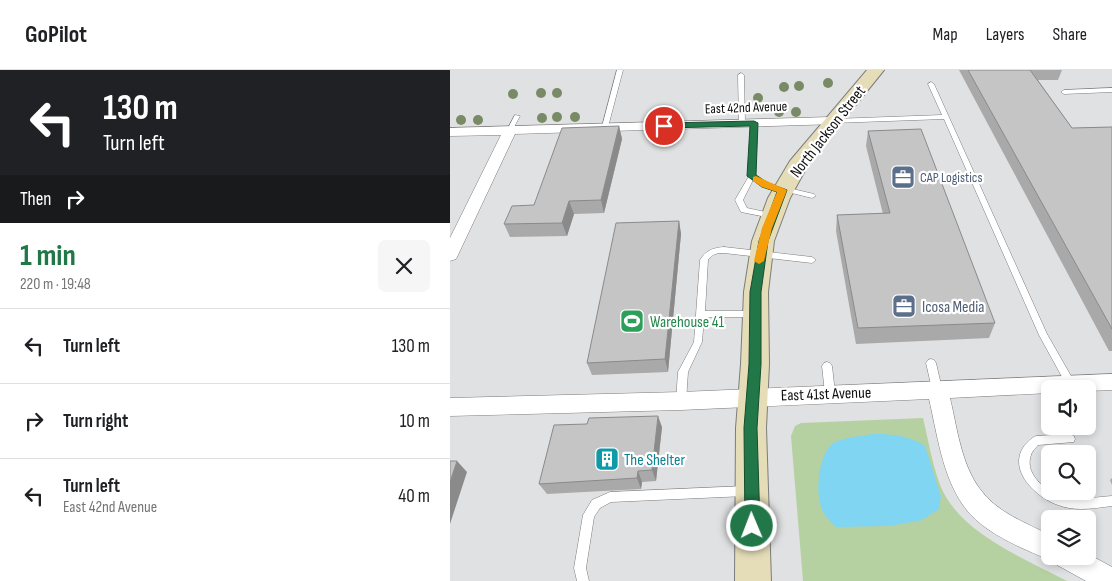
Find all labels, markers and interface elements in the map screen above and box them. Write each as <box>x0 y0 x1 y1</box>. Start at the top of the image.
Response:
text: GoPilot <box>25 20 87 49</box>
text: Map <box>933 24 958 45</box>
text: Layers <box>986 24 1025 45</box>
text: Share <box>1053 24 1087 45</box>
street label: North Jackson Street <box>786 82 870 182</box>
text: 130 m <box>103 87 178 130</box>
icon: left <box>20 90 85 155</box>
street label: East 42nd Avenue <box>705 98 788 117</box>
pin <box>643 105 685 147</box>
icon: arrive <box>650 112 678 140</box>
text: Turn left <box>103 130 165 157</box>
office icon: CAP Logistics <box>890 164 916 190</box>
place label: CAP Logistics <box>920 169 982 186</box>
icon: right <box>61 185 89 213</box>
text: Then <box>20 188 51 211</box>
text: 1 min <box>20 238 76 274</box>
button: close <box>378 240 430 292</box>
text: 220 m · 19:48 <box>20 275 91 294</box>
office icon: Icosa Media <box>891 293 917 319</box>
place label: Icosa Media <box>922 298 984 317</box>
sports icon: Warehouse 41 <box>619 308 645 334</box>
place label: Warehouse 41 <box>650 313 725 332</box>
icon: left <box>20 332 48 360</box>
text: Turn left <box>63 335 120 358</box>
text: 130 m <box>392 335 430 358</box>
map controls <box>1041 380 1096 565</box>
button: sound <box>1041 380 1096 435</box>
street label: East 41st Avenue <box>781 383 872 406</box>
icon: right <box>20 407 48 435</box>
text: Turn right <box>63 410 128 433</box>
text: 10 m <box>400 410 430 433</box>
button: search <box>1041 445 1096 500</box>
building icon: The Shelter <box>594 446 620 472</box>
place label: The Shelter <box>624 451 685 470</box>
text: Turn left <box>63 475 120 498</box>
icon: left <box>20 482 48 510</box>
text: 40 m <box>398 485 430 508</box>
text: East 42nd Avenue <box>63 498 157 517</box>
position arrow <box>725 499 777 551</box>
button: layers <box>1041 510 1096 565</box>

